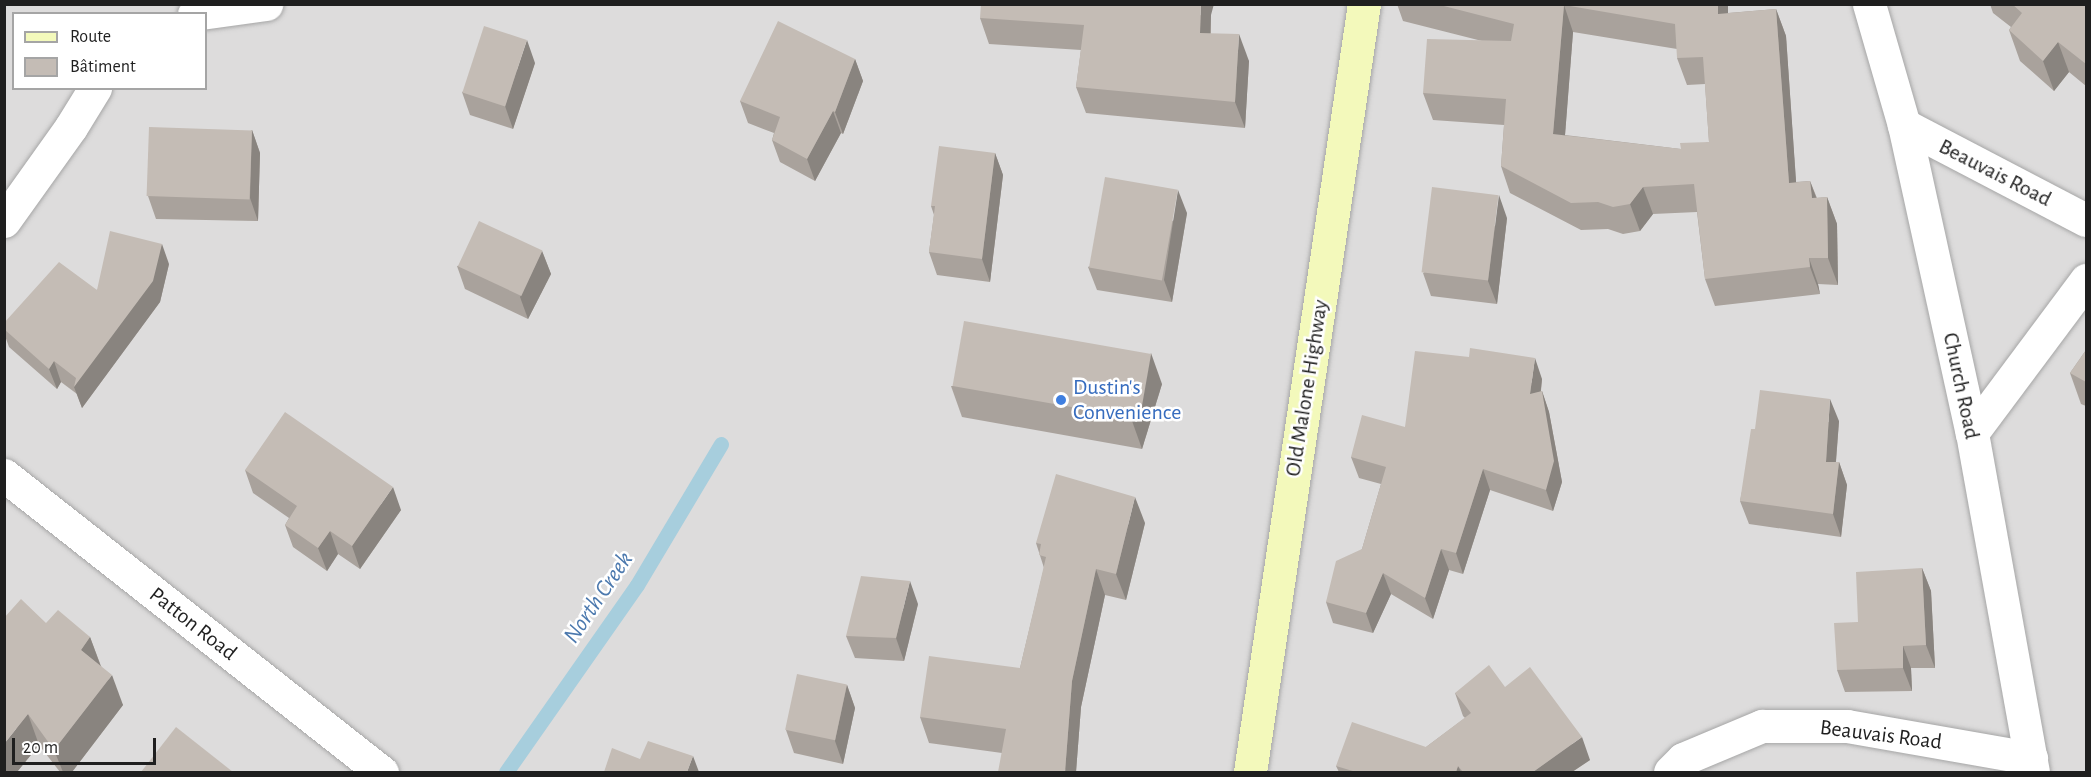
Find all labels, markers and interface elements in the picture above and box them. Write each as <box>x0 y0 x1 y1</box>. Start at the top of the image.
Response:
legend <box>12 12 207 90</box>
text: Route <box>70 28 111 46</box>
text: Bâtiment <box>70 58 136 76</box>
street label: Beauvais Road <box>1934 133 2056 213</box>
street label: Old Malone Highway <box>1280 298 1334 478</box>
street label: Church Road <box>1937 330 1985 442</box>
place label: Dustin's Convenience <box>1073 374 1181 426</box>
marker: Dustin's Convenience <box>1054 393 1068 407</box>
water label: North Creek <box>558 547 640 649</box>
street label: Patton Road <box>144 582 242 666</box>
street label: Beauvais Road <box>1818 714 1944 756</box>
scale bar <box>15 726 159 764</box>
text: 20 m <box>23 739 58 757</box>

